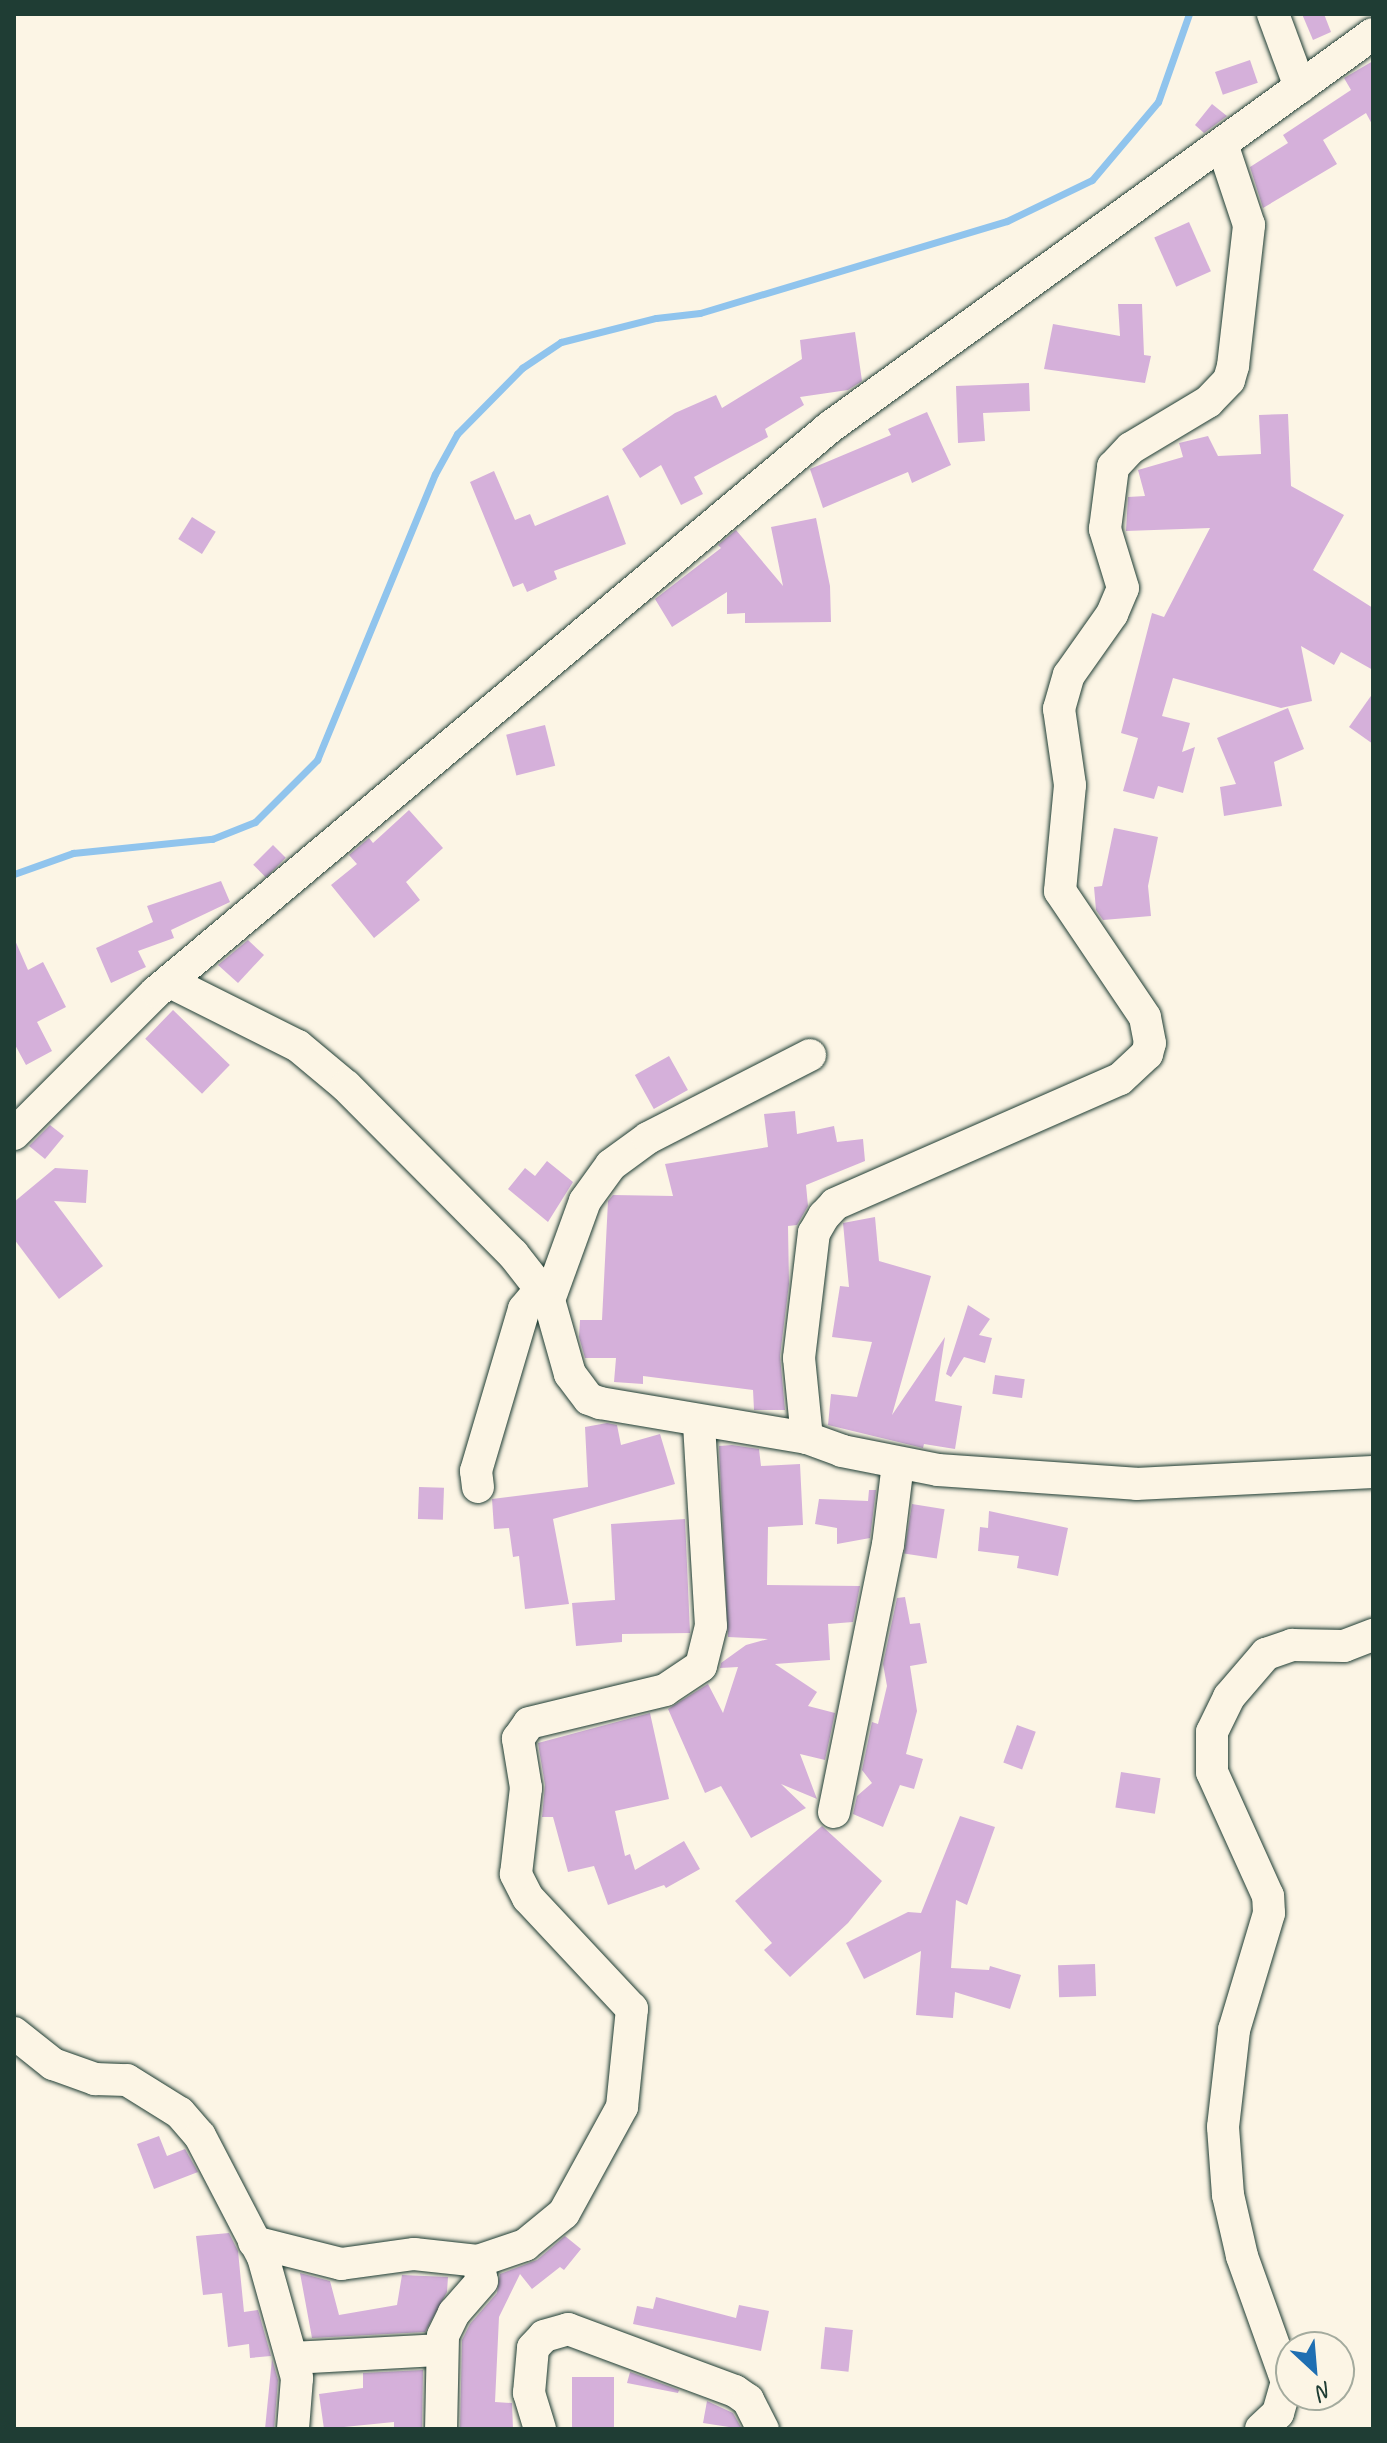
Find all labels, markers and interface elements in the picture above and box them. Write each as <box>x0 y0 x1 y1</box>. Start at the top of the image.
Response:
north arrow <box>1275 2331 1355 2411</box>
text: N <box>1312 2375 1337 2406</box>

